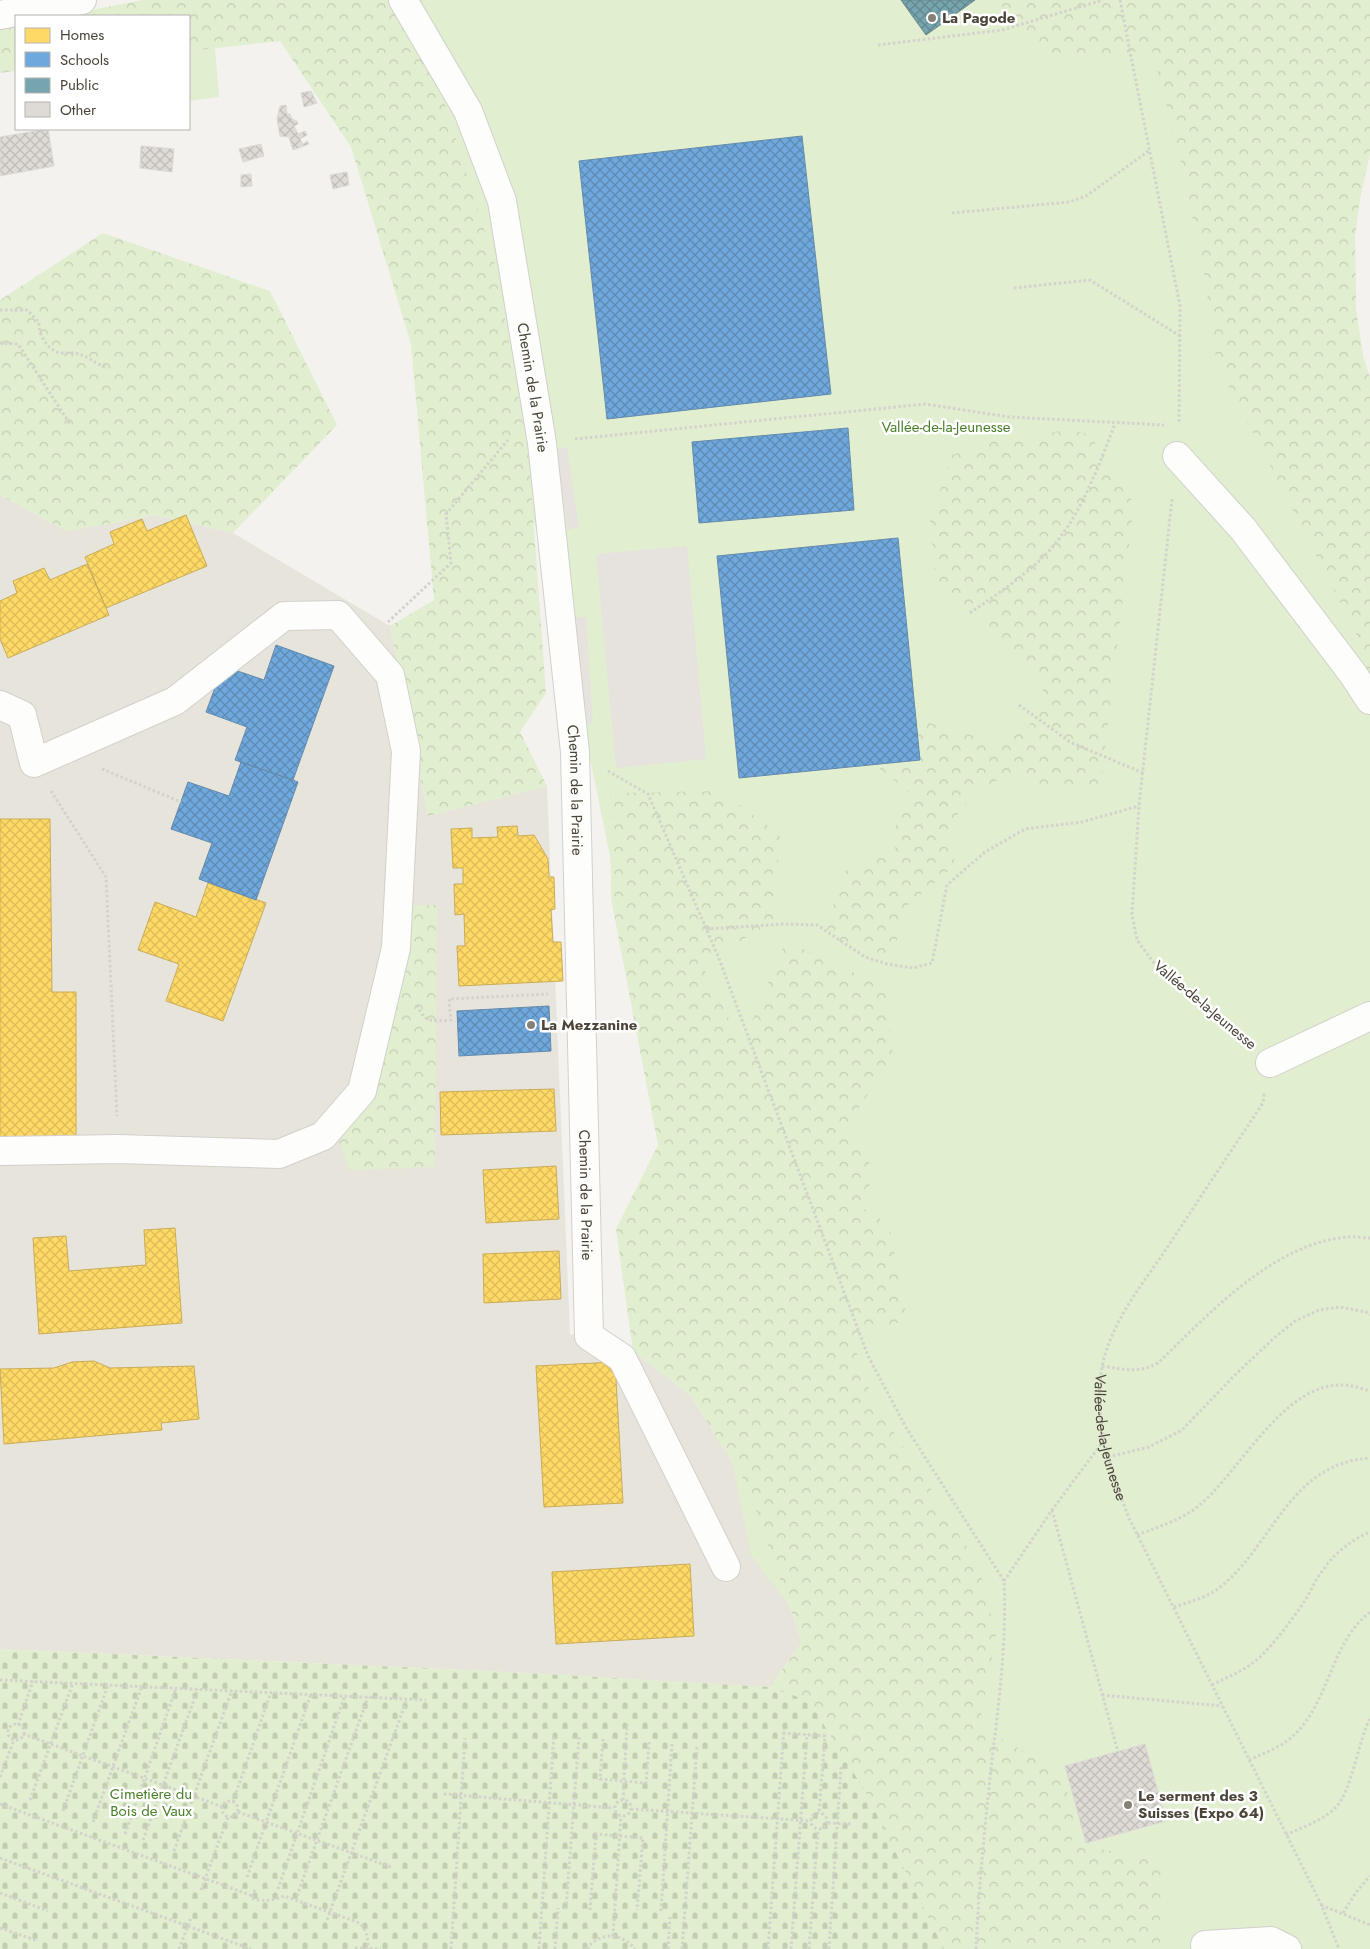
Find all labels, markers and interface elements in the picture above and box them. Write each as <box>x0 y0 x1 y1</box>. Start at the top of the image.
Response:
place label: La Pagode <box>942 7 1016 29</box>
marker: La Pagode <box>926 12 938 24</box>
legend <box>15 15 190 130</box>
text: Homes <box>60 24 104 46</box>
text: Schools <box>60 49 109 71</box>
text: Public <box>60 74 99 96</box>
text: Other <box>60 99 97 121</box>
street label: Chemin de la Prairie <box>511 321 554 454</box>
park label: Vallée-de-la-Jeunesse <box>882 416 1011 438</box>
street label: Chemin de la Prairie <box>561 724 588 856</box>
street label: Vallée-de-la-Jeunesse <box>1149 955 1262 1055</box>
place label: La Mezzanine <box>541 1014 638 1036</box>
marker: La Mezzanine <box>525 1019 537 1031</box>
street label: Chemin de la Prairie <box>573 1129 598 1261</box>
street label: Vallée-de-la-Jeunesse <box>1088 1373 1132 1504</box>
park label: Cimetière du Bois de Vaux <box>110 1783 192 1822</box>
place label: Le serment des 3 Suisses (Expo 64) <box>1138 1785 1264 1824</box>
marker: Le serment des 3 Suisses (Expo 64) <box>1122 1799 1134 1811</box>

